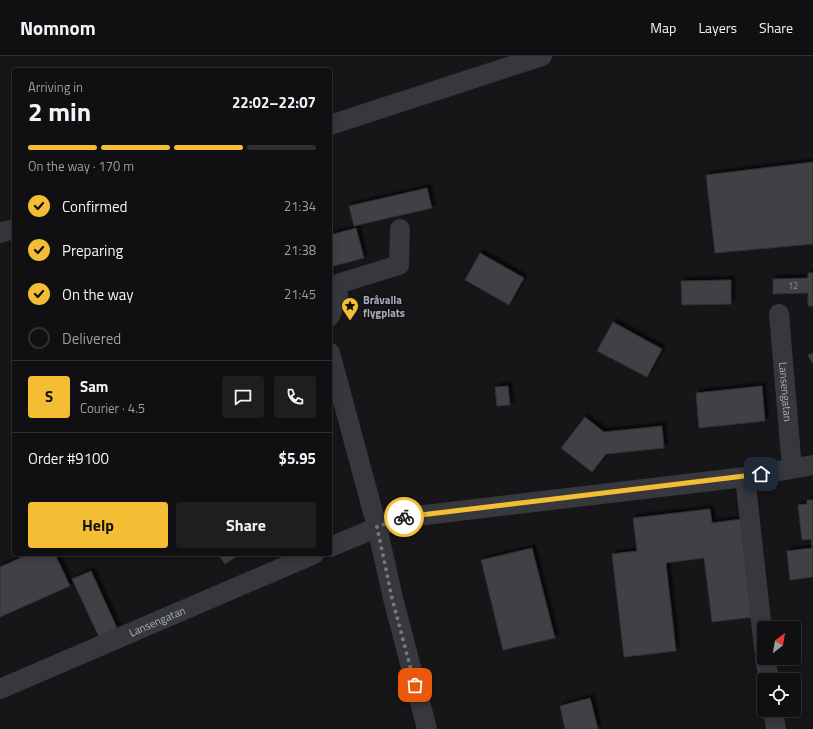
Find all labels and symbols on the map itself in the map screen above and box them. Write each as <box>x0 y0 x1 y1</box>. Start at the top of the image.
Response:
house number: 12 <box>788 279 798 292</box>
place label: Bråvalla flygplats <box>363 292 405 321</box>
place icon: Bråvalla flygplats <box>340 296 360 321</box>
street label: Lansengatan <box>775 361 796 422</box>
pin <box>744 457 778 491</box>
courier <box>384 497 424 537</box>
street label: Lansengatan <box>126 602 188 641</box>
north arrow <box>757 621 801 665</box>
pin <box>398 668 432 702</box>

